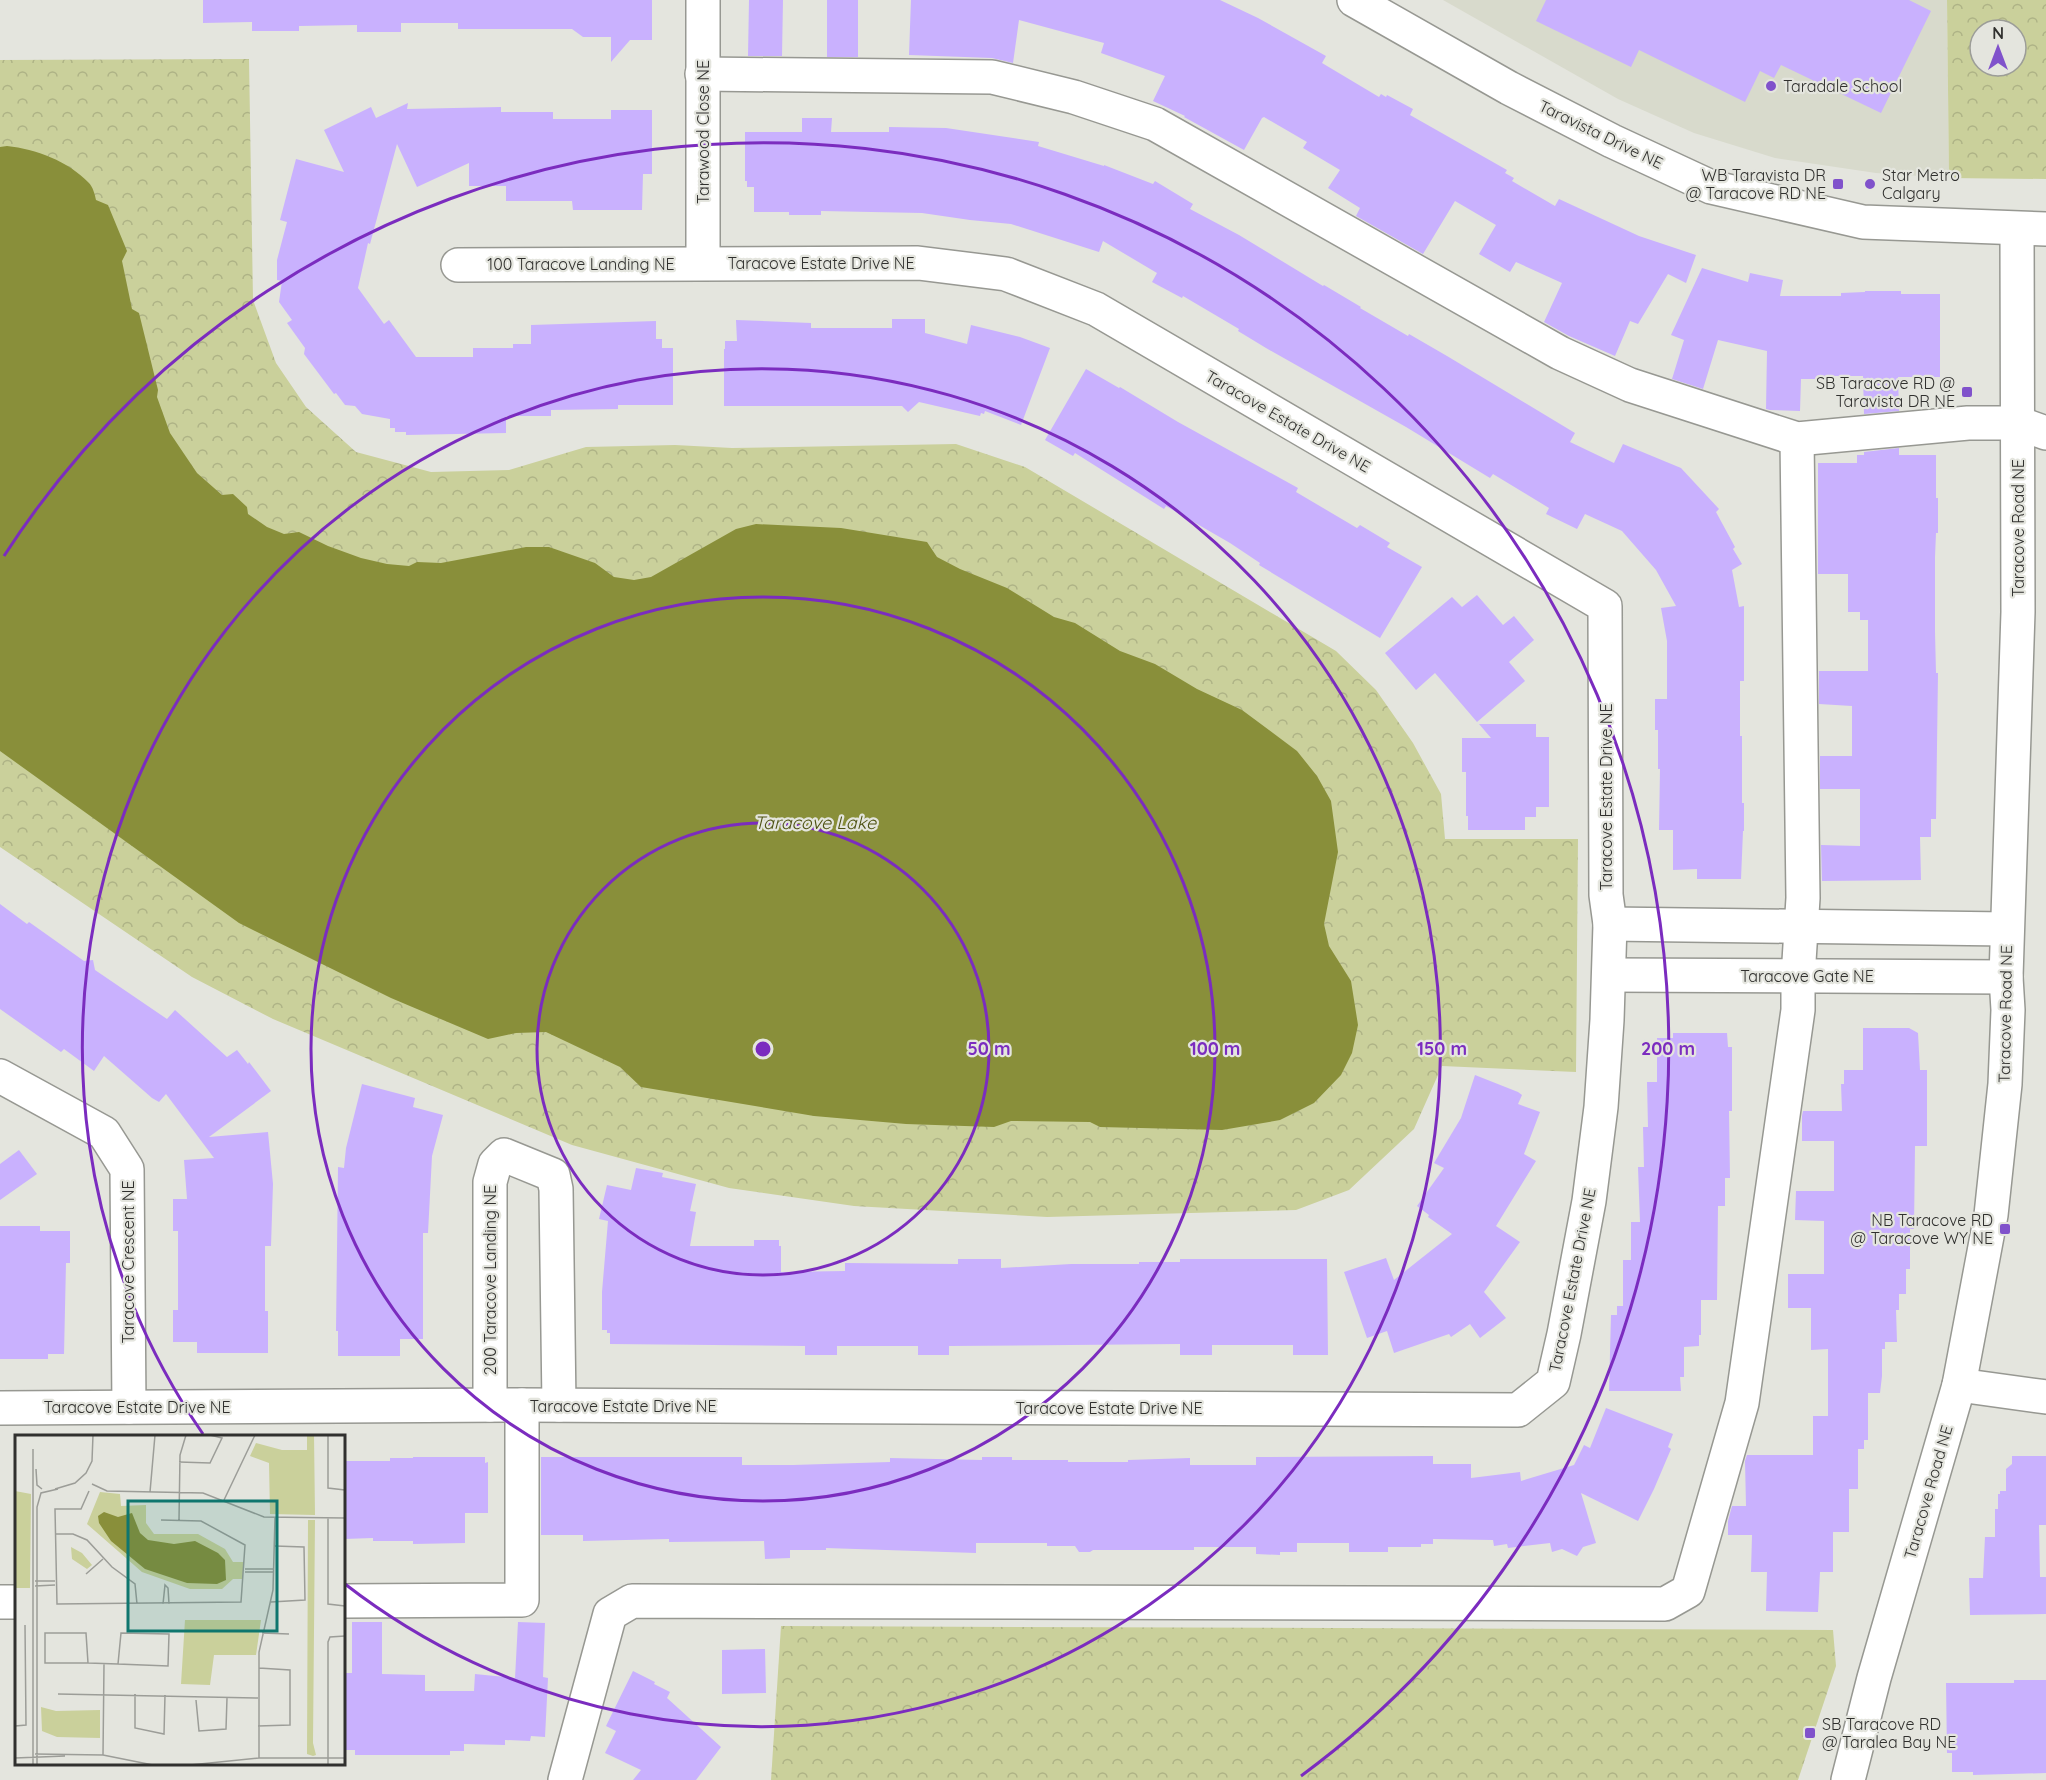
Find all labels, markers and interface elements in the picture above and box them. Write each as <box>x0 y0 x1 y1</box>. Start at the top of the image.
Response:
north arrow <box>1968 18 2028 78</box>
text: N <box>1992 23 2004 43</box>
street label: Tarawood Close NE <box>693 60 713 204</box>
place label: Taradale School <box>1783 76 1902 96</box>
marker: Taradale School <box>1764 79 1778 93</box>
street label: Taravista Drive NE <box>1536 95 1666 173</box>
place label: WB Taravista DR @ Taracove RD NE <box>1686 165 1826 203</box>
place label: Star Metro Calgary <box>1882 165 1960 203</box>
marker: WB Taravista DR @ Taracove RD NE <box>1831 177 1845 191</box>
marker: Star Metro Calgary <box>1863 177 1877 191</box>
street label: Taracove Estate Drive NE <box>727 253 915 273</box>
street label: 100 Taracove Landing NE <box>487 254 675 274</box>
street label: Taracove Estate Drive NE <box>1202 366 1374 476</box>
place label: SB Taracove RD @ Taravista DR NE <box>1816 373 1955 411</box>
marker: SB Taracove RD @ Taravista DR NE <box>1960 385 1974 399</box>
street label: Taracove Road NE <box>2008 459 2028 597</box>
street label: Taracove Estate Drive NE <box>1596 703 1616 891</box>
water label: Taracove Lake <box>754 811 877 834</box>
street label: Taracove Road NE <box>1994 945 2016 1083</box>
street label: Taracove Gate NE <box>1740 966 1874 986</box>
text: 50 m <box>967 1037 1011 1060</box>
text: 100 m <box>1190 1037 1240 1060</box>
text: 150 m <box>1417 1037 1467 1060</box>
text: 200 m <box>1641 1037 1695 1060</box>
centre of rings <box>753 1039 773 1059</box>
street label: Taracove Crescent NE <box>118 1181 138 1344</box>
street label: 200 Taracove Landing NE <box>480 1185 500 1375</box>
street label: Taracove Estate Drive NE <box>1544 1186 1600 1374</box>
place label: NB Taracove RD @ Taracove WY NE <box>1850 1210 1993 1248</box>
marker: NB Taracove RD @ Taracove WY NE <box>1998 1222 2012 1236</box>
street label: Taracove Estate Drive NE <box>529 1396 717 1416</box>
street label: Taracove Estate Drive NE <box>43 1397 231 1417</box>
street label: Taracove Estate Drive NE <box>1015 1398 1203 1418</box>
street label: Taracove Road NE <box>1899 1423 1957 1561</box>
inset map <box>15 1435 345 1765</box>
place label: SB Taracove RD @ Taralea Bay NE <box>1822 1714 1956 1752</box>
marker: SB Taracove RD @ Taralea Bay NE <box>1803 1726 1817 1740</box>

